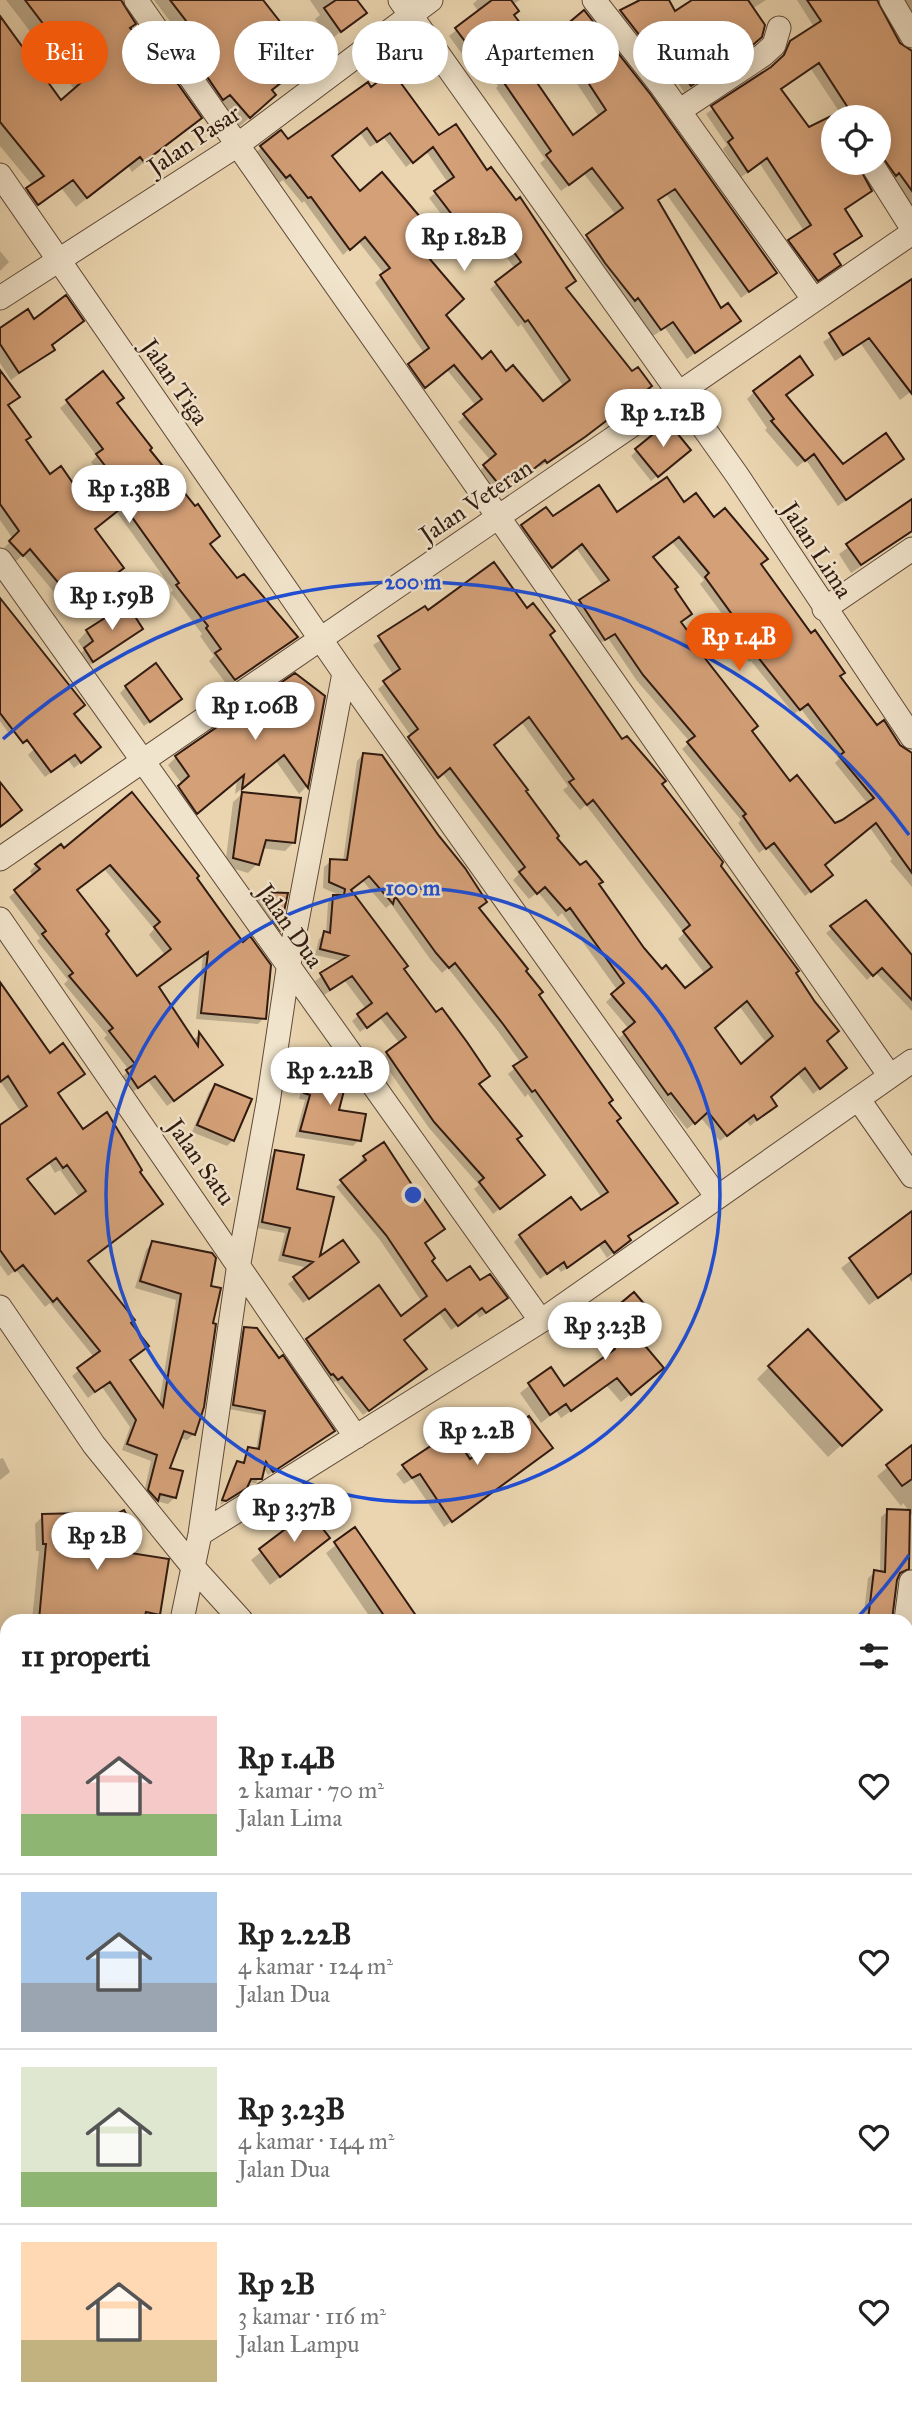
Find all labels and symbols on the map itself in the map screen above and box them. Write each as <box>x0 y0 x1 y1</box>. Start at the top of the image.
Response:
street label: Jalan Pasar <box>139 98 246 184</box>
pin: Rp 1.82B <box>392 214 536 273</box>
street label: Jalan Tiga <box>133 331 216 432</box>
pin: Rp 2.12B <box>591 390 735 449</box>
street label: Jalan Veteran <box>411 452 538 551</box>
pin: Rp 1.38B <box>57 466 201 525</box>
street label: Jalan Lima <box>773 494 860 604</box>
text: 200 m <box>385 569 442 595</box>
pin: Rp 1.59B <box>40 572 184 632</box>
pin: Rp 1.4B <box>674 614 804 673</box>
pin: Rp 1.06B <box>183 682 327 742</box>
text: 100 m <box>386 875 441 901</box>
street label: Jalan Dua <box>248 876 330 975</box>
pin: Rp 2.22B <box>258 1048 402 1107</box>
street label: Jalan Satu <box>159 1110 242 1211</box>
centre of rings <box>401 1183 425 1207</box>
pin: Rp 3.23B <box>533 1302 677 1362</box>
pin: Rp 2.2B <box>412 1408 542 1467</box>
pin: Rp 3.37B <box>222 1484 366 1544</box>
pin: Rp 2B <box>48 1512 146 1572</box>

